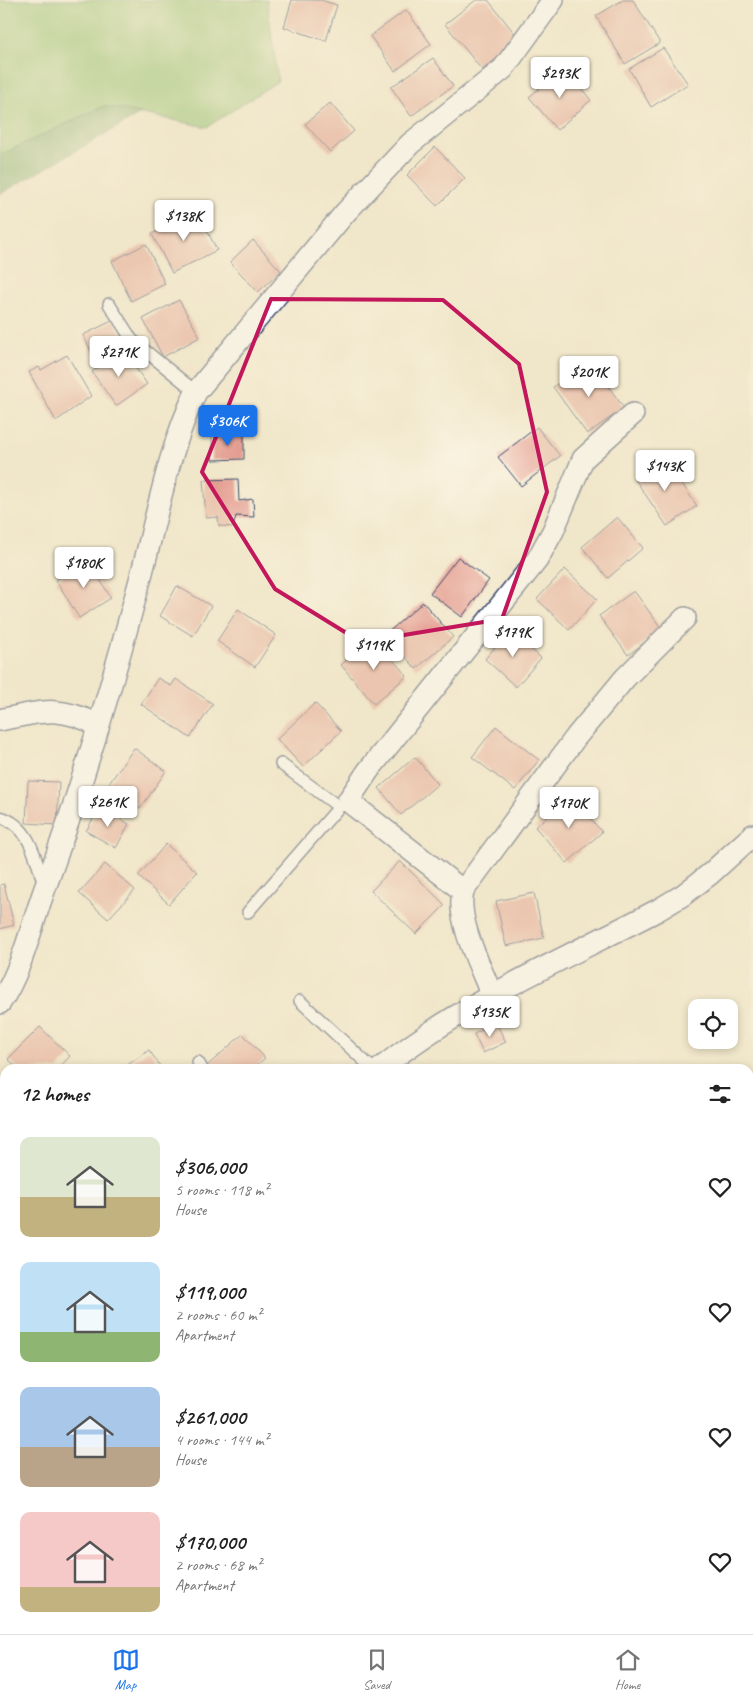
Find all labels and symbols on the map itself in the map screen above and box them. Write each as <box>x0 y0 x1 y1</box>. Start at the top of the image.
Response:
pin: $293K <box>525 56 595 99</box>
pin: $138K <box>149 200 219 242</box>
pin: $271K <box>84 336 154 378</box>
pin: $201K <box>554 356 624 398</box>
pin: $306K <box>193 404 263 447</box>
pin: $143K <box>630 450 700 492</box>
pin: $180K <box>49 546 119 589</box>
pin: $179K <box>478 616 548 658</box>
pin: $119K <box>339 628 409 671</box>
pin: $261K <box>73 786 143 828</box>
pin: $170K <box>534 786 604 829</box>
pin: $135K <box>455 996 525 1038</box>

